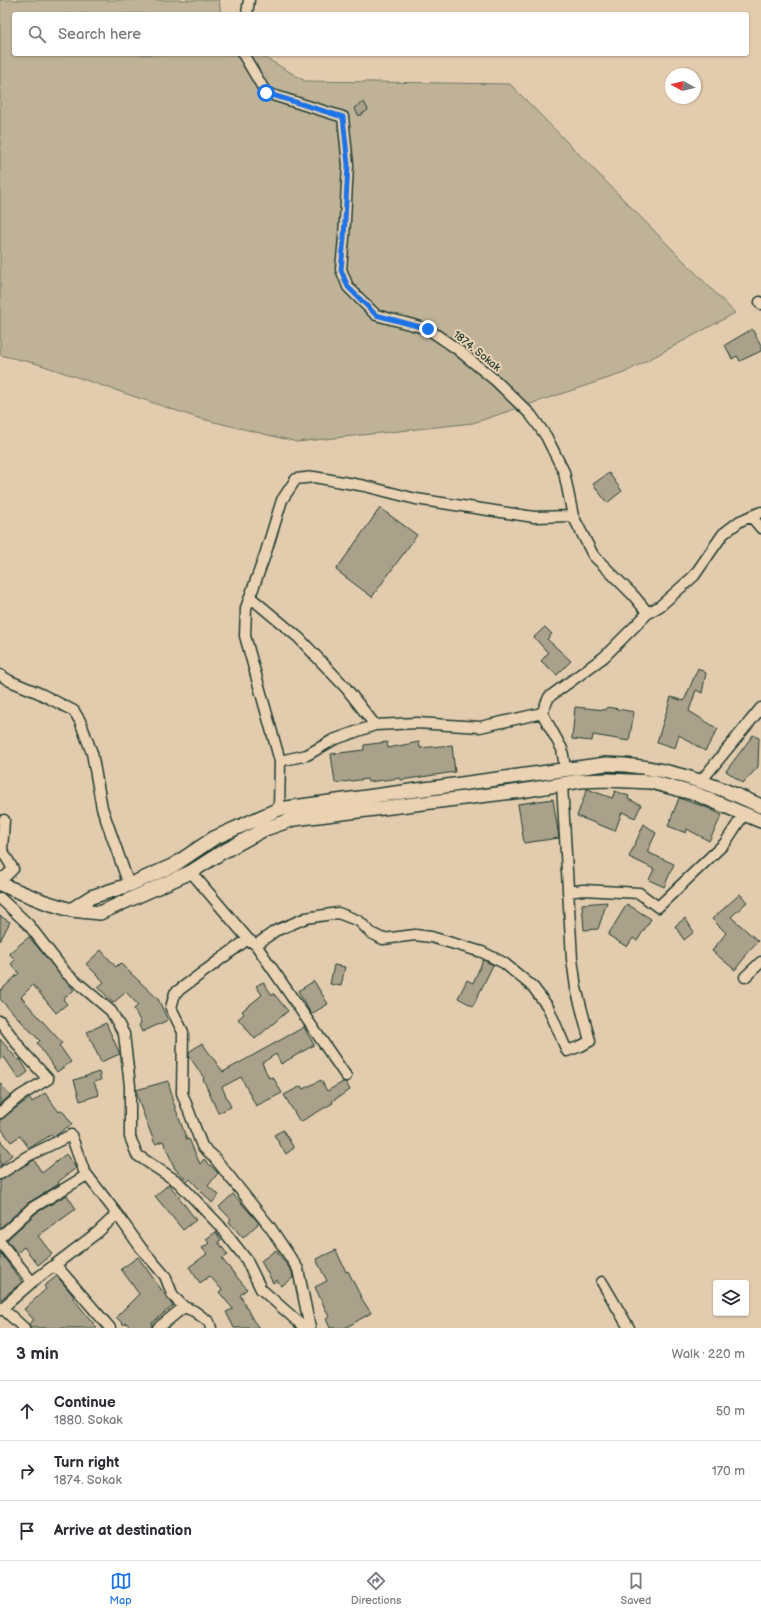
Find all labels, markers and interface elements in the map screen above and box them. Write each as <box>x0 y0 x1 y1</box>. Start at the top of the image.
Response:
search box <box>12 12 749 56</box>
icon: search <box>26 23 48 45</box>
text: Search here <box>58 25 141 44</box>
north arrow <box>665 68 701 104</box>
route start <box>257 84 275 102</box>
route end <box>419 320 437 338</box>
street label: 1874. Sokak <box>451 328 504 374</box>
map controls <box>713 1280 749 1316</box>
button: layers <box>713 1280 749 1316</box>
text: 3 min <box>16 1344 59 1364</box>
text: Walk · 220 m <box>672 1346 745 1362</box>
text: Continue <box>54 1393 116 1412</box>
icon: ahead <box>16 1400 38 1422</box>
text: 50 m <box>716 1403 745 1419</box>
text: 1880. Sokak <box>54 1412 123 1428</box>
text: Turn right <box>54 1453 119 1472</box>
icon: right <box>16 1460 38 1482</box>
text: 170 m <box>712 1463 745 1479</box>
text: 1874. Sokak <box>54 1472 122 1488</box>
icon: arrive <box>16 1520 38 1542</box>
text: Arrive at destination <box>54 1521 192 1540</box>
tab: Map <box>110 1570 132 1607</box>
tab: Directions <box>351 1570 401 1607</box>
tab: Saved <box>621 1570 651 1607</box>

